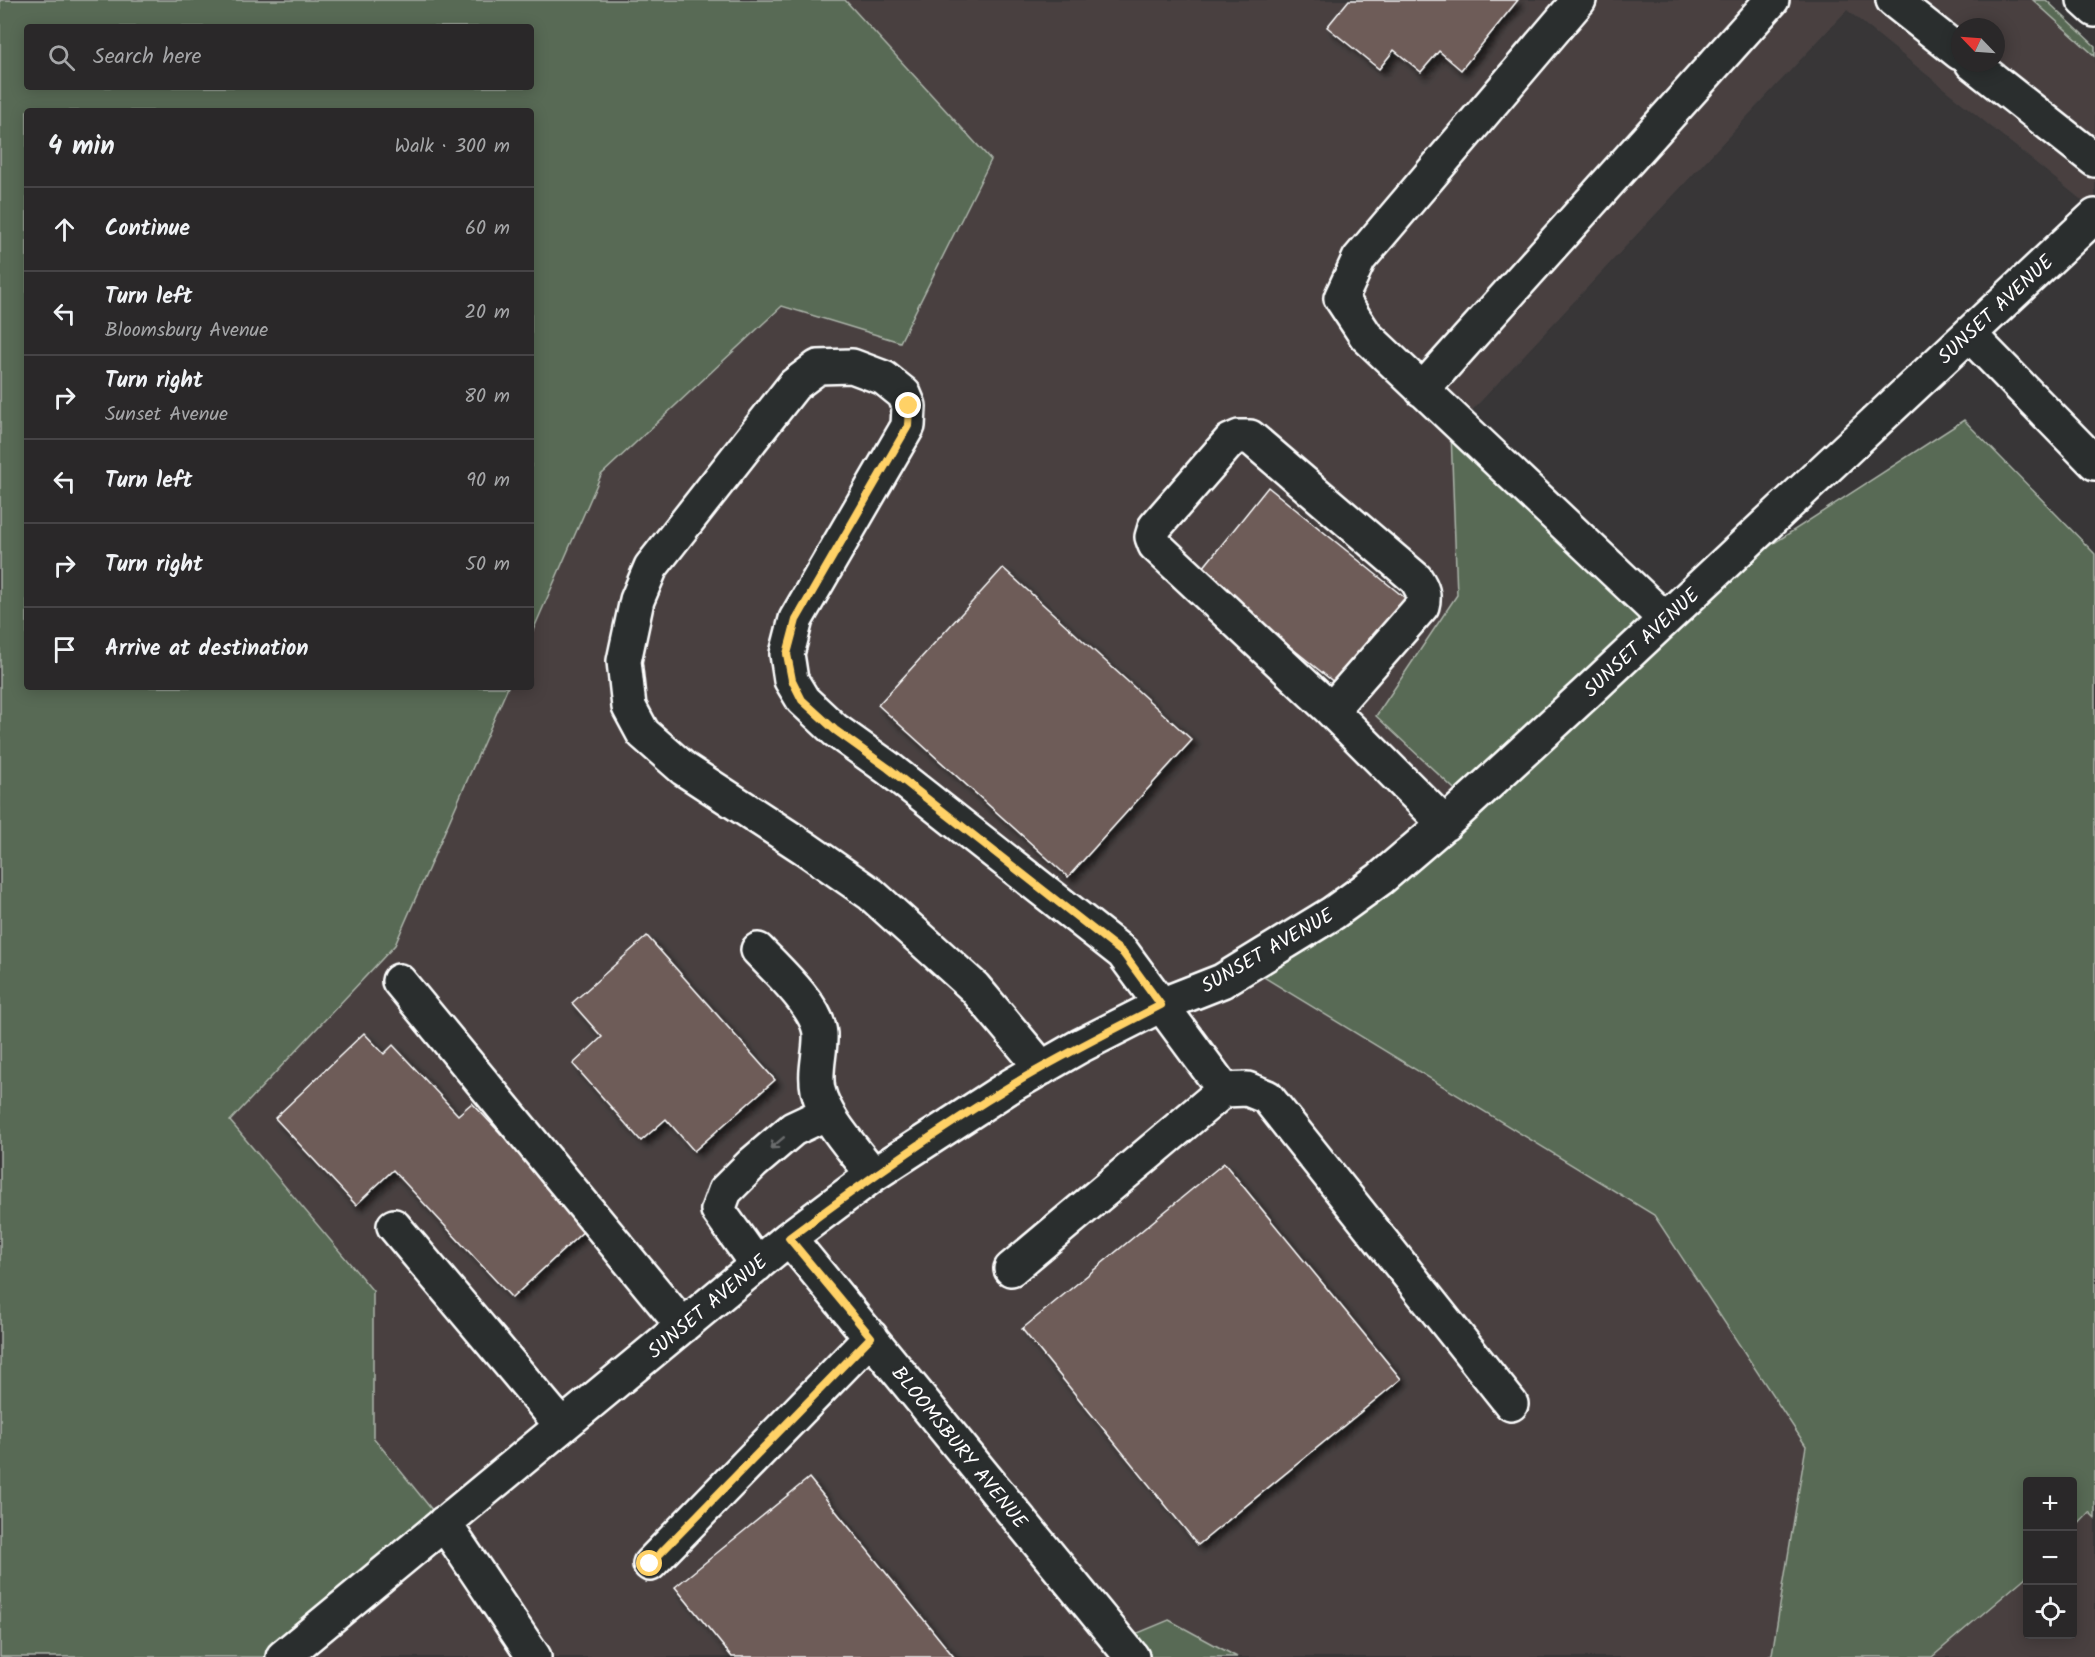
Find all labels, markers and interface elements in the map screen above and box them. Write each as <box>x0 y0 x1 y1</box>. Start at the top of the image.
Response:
north arrow <box>1951 18 2005 72</box>
search box <box>24 24 534 90</box>
text: Search here <box>93 40 201 75</box>
icon: search <box>45 41 78 74</box>
text: 4 min <box>48 126 115 168</box>
text: Walk · 300 m <box>395 131 510 163</box>
text: Continue <box>105 212 190 247</box>
icon: ahead <box>48 213 81 246</box>
text: 60 m <box>465 213 510 245</box>
street label: SUNSET AVENUE <box>1931 247 2063 373</box>
text: Turn left <box>105 280 192 315</box>
icon: left <box>48 297 81 330</box>
text: 20 m <box>464 297 510 329</box>
text: Bloomsbury Avenue <box>105 315 268 347</box>
text: Turn right <box>105 364 203 399</box>
icon: right <box>48 381 81 414</box>
text: 80 m <box>464 381 510 413</box>
route end <box>895 392 921 418</box>
text: Sunset Avenue <box>105 399 228 431</box>
text: Turn left <box>105 464 192 499</box>
icon: left <box>48 465 81 498</box>
text: 90 m <box>466 465 510 497</box>
text: Turn right <box>105 548 203 583</box>
icon: right <box>48 549 81 582</box>
text: 50 m <box>465 549 510 581</box>
street label: SUNSET AVENUE <box>1577 580 1709 706</box>
text: Arrive at destination <box>105 632 308 667</box>
icon: arrive <box>48 633 81 666</box>
street label: SUNSET AVENUE <box>1196 900 1342 1003</box>
one-way arrow <box>770 1136 785 1150</box>
street label: SUNSET AVENUE <box>641 1247 777 1368</box>
street label: BLOOMSBURY AVENUE <box>882 1360 1035 1538</box>
map controls <box>2023 1477 2077 1639</box>
button: + <box>2023 1477 2077 1531</box>
button: − <box>2023 1531 2077 1585</box>
route start <box>636 1550 662 1576</box>
button: locate <box>2023 1585 2077 1639</box>

